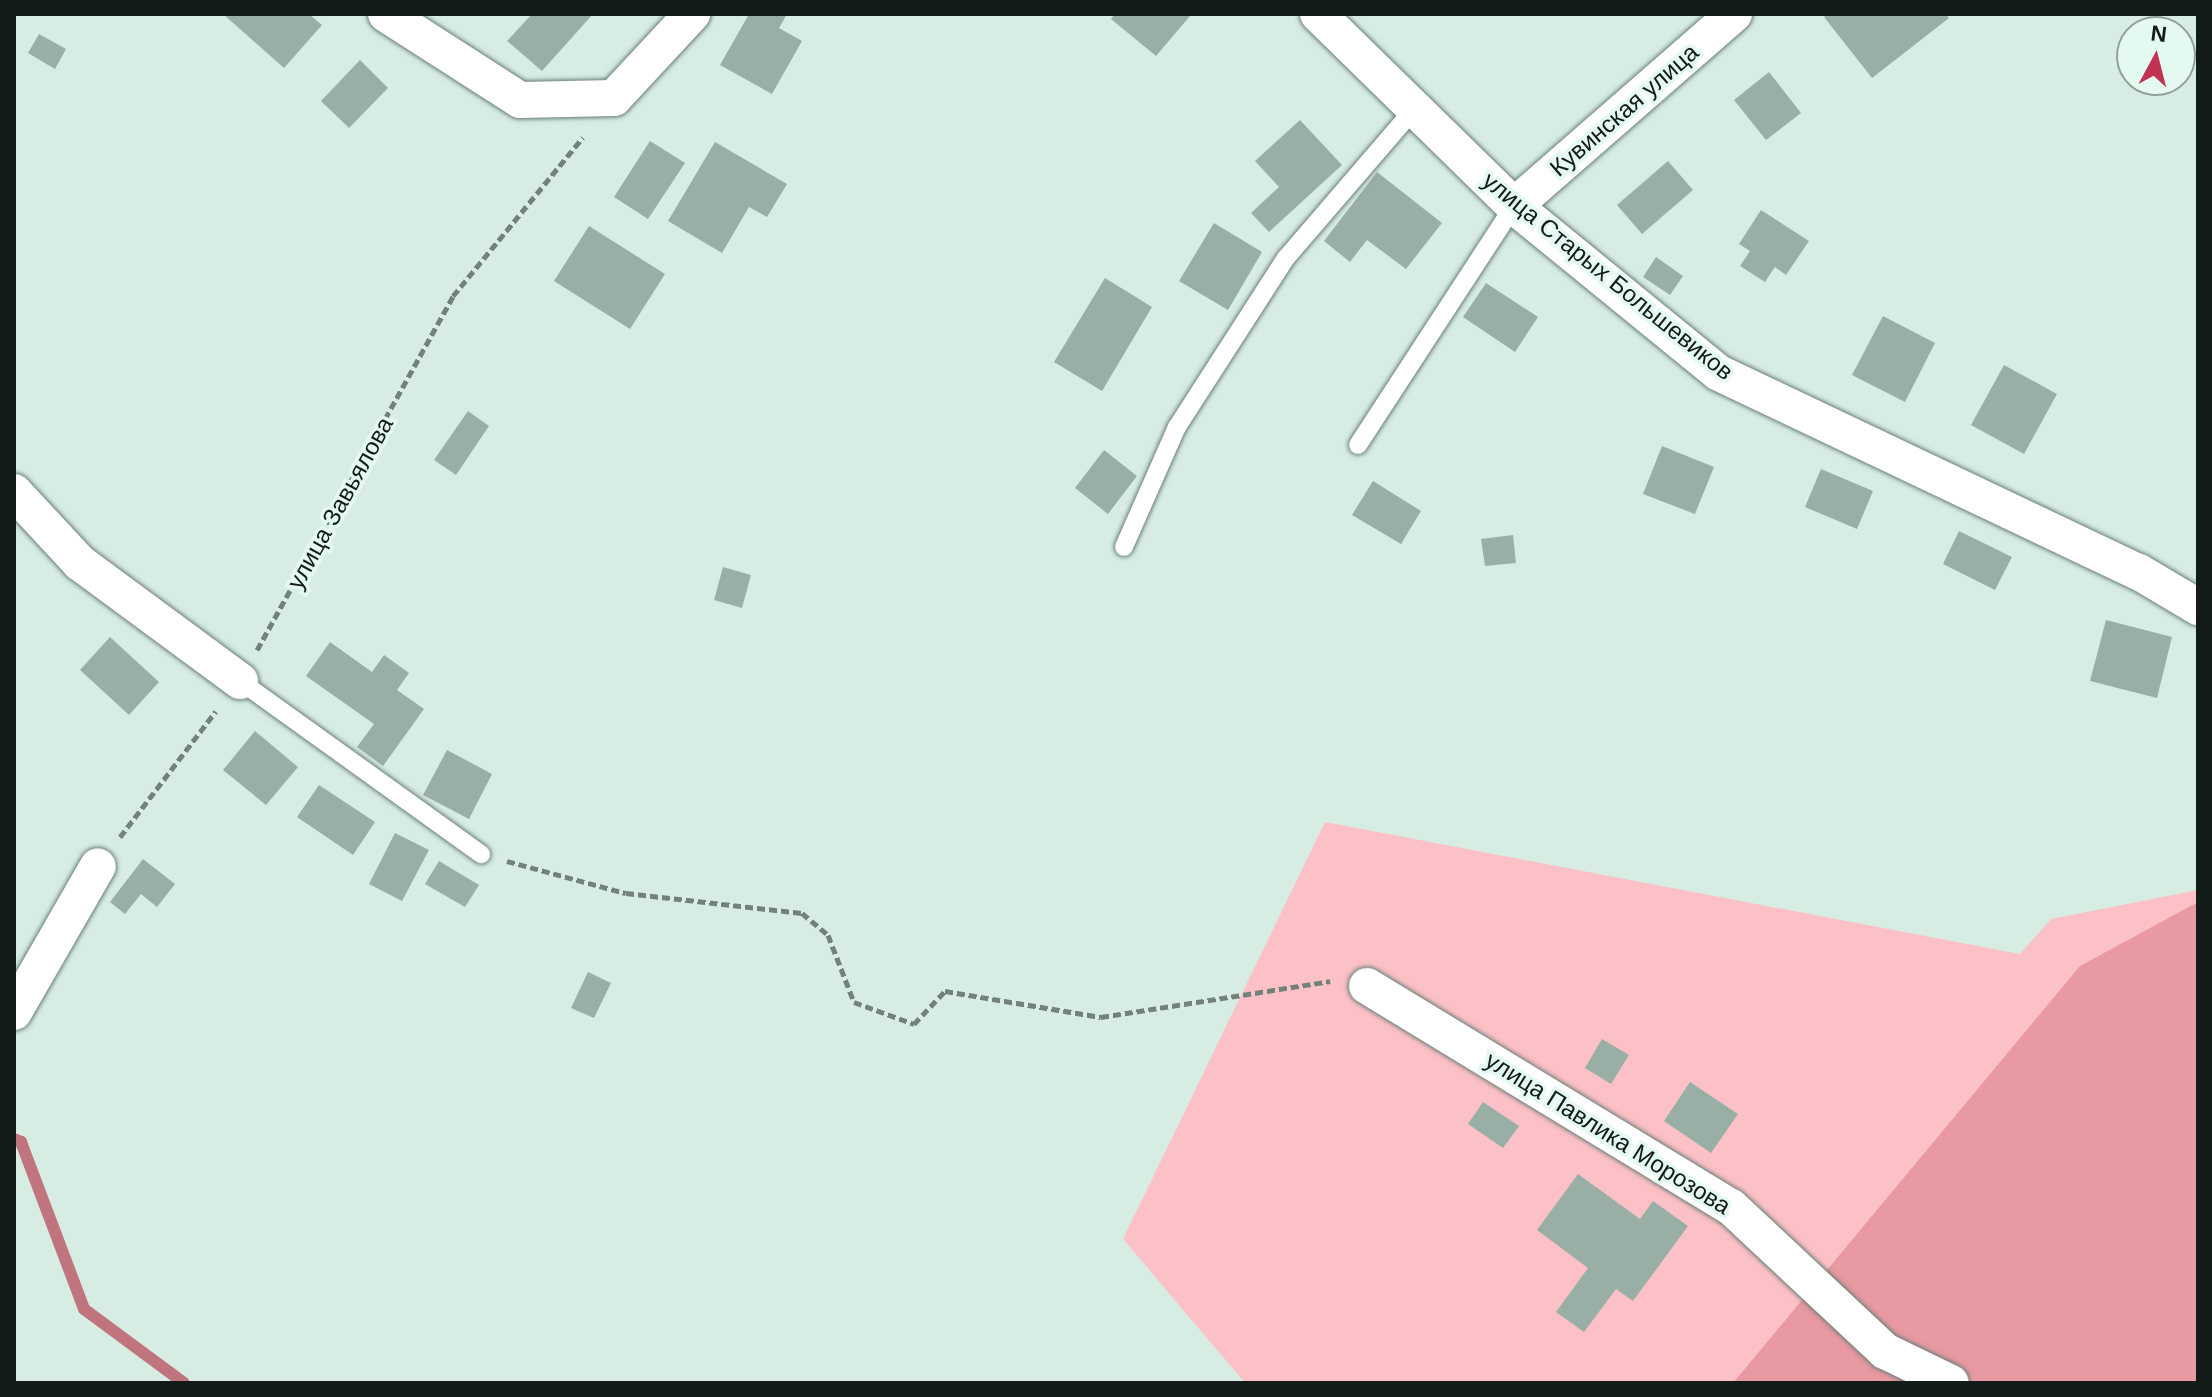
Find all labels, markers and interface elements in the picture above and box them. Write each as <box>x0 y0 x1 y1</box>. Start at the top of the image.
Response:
north arrow <box>2116 16 2196 96</box>
text: N <box>2149 20 2168 47</box>
street label: Кувинская улица <box>1544 38 1704 182</box>
street label: улица Старых Большевиков <box>1477 166 1739 386</box>
street label: улица Завьялова <box>281 412 399 594</box>
street label: улица Павлика Морозова <box>1480 1046 1736 1220</box>

